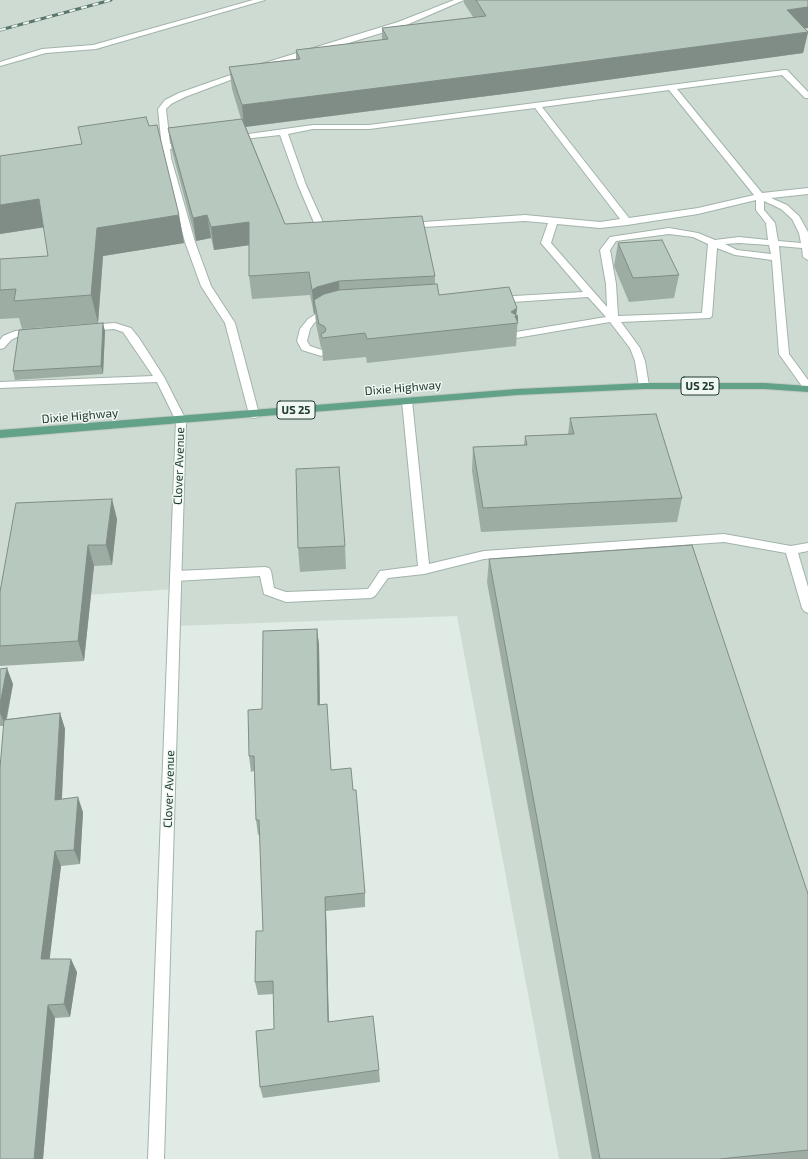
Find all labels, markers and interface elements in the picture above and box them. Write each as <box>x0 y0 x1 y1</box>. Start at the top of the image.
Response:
street label: Dixie Highway <box>364 377 442 399</box>
road number: US 25 <box>681 377 719 395</box>
road number: US 25 <box>277 401 315 419</box>
street label: Dixie Highway <box>41 405 119 427</box>
street label: Clover Avenue <box>170 427 188 505</box>
street label: Clover Avenue <box>160 750 178 828</box>

